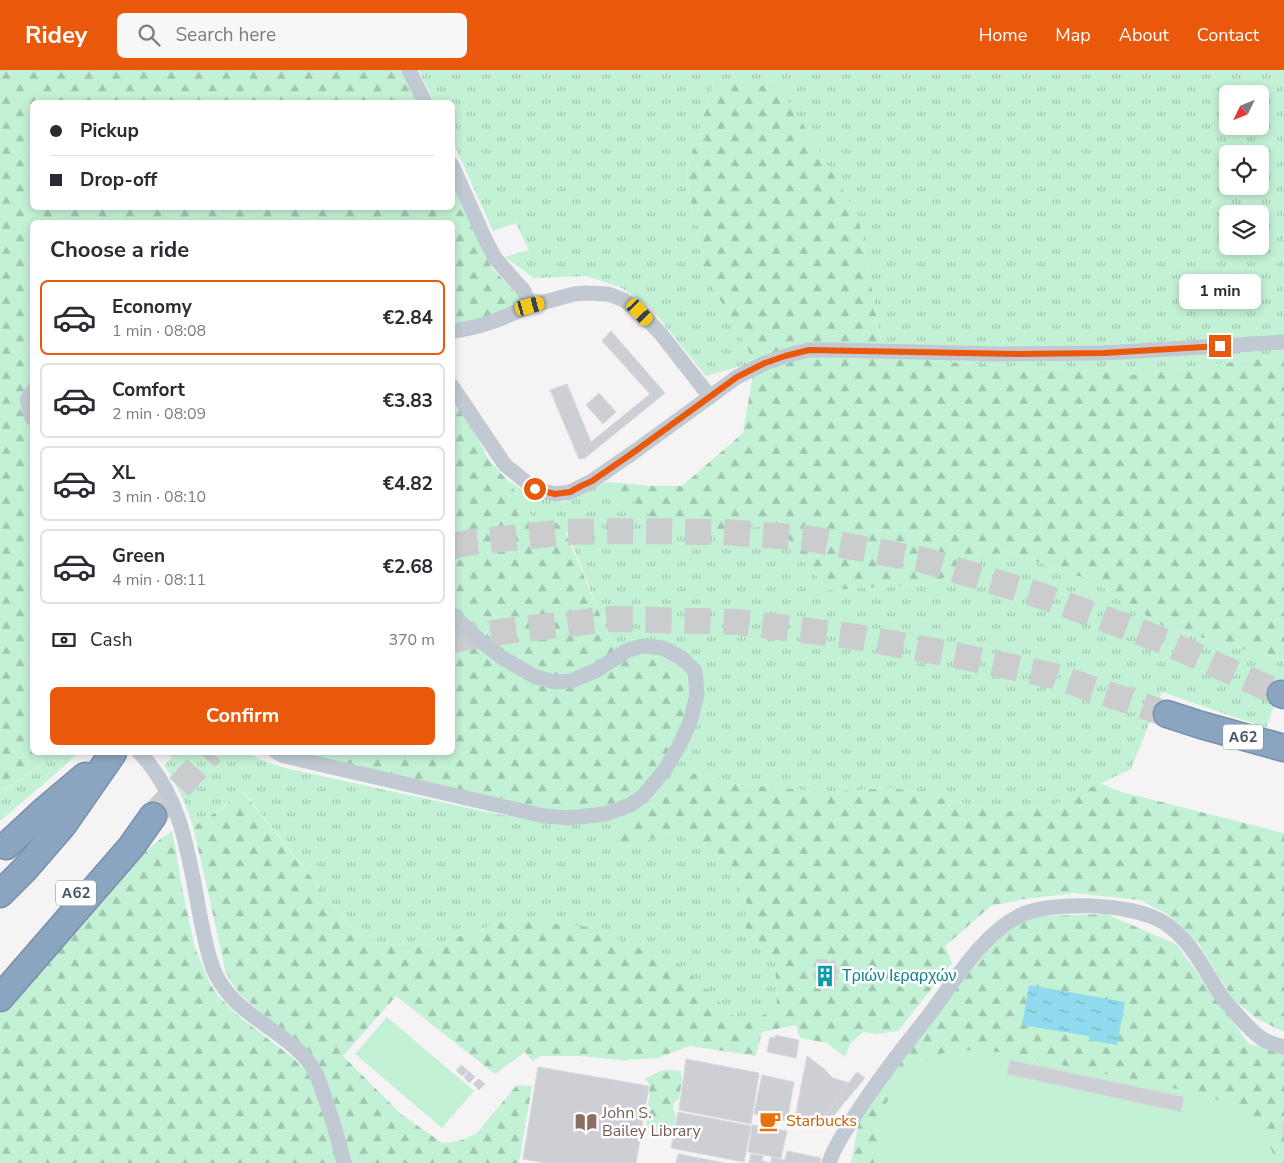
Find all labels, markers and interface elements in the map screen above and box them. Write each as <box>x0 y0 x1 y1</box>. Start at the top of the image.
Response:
search box <box>117 13 467 58</box>
text: Ridey <box>25 19 87 51</box>
icon: search <box>135 21 163 49</box>
text: Search here <box>175 22 276 48</box>
text: Home <box>979 23 1027 47</box>
text: Map <box>1055 23 1091 47</box>
text: About <box>1119 23 1169 47</box>
text: Contact <box>1197 23 1259 47</box>
north arrow <box>1219 85 1269 135</box>
map controls <box>1219 85 1269 255</box>
text: Pickup <box>80 118 139 144</box>
button: locate <box>1219 145 1269 195</box>
text: Drop-off <box>80 167 157 193</box>
button: layers <box>1219 205 1269 255</box>
text: Choose a ride <box>50 235 189 265</box>
callout: 1 min <box>1179 274 1261 308</box>
text: 1 min <box>1199 280 1241 302</box>
text: Economy <box>112 294 192 320</box>
icon: car <box>52 295 97 340</box>
car <box>513 295 546 317</box>
car <box>624 296 655 328</box>
text: €2.84 <box>383 305 433 331</box>
text: 1 min · 08:08 <box>112 320 206 342</box>
route end <box>1209 335 1231 357</box>
text: Comfort <box>112 377 185 403</box>
icon: car <box>52 378 97 423</box>
text: €3.83 <box>383 388 433 414</box>
text: 2 min · 08:09 <box>112 403 206 425</box>
text: XL <box>112 460 135 486</box>
icon: car <box>52 461 97 506</box>
text: €4.82 <box>383 471 433 497</box>
route start <box>524 478 546 500</box>
text: 3 min · 08:10 <box>112 486 206 508</box>
text: Green <box>112 543 165 569</box>
icon: car <box>52 544 97 589</box>
text: €2.68 <box>383 554 433 580</box>
text: 4 min · 08:11 <box>112 569 206 591</box>
icon: cash <box>50 626 78 654</box>
text: Cash <box>90 627 132 653</box>
text: 370 m <box>388 629 435 651</box>
button: Confirm <box>50 687 435 745</box>
road number: Α62 <box>1223 724 1263 750</box>
road number: Α62 <box>56 880 96 906</box>
building icon: Τριών Ιεραρχών <box>812 963 838 989</box>
place label: Τριών Ιεραρχών <box>842 965 957 987</box>
place label: John S. Bailey Library <box>601 1102 701 1142</box>
cafe icon: Starbucks <box>757 1108 783 1134</box>
library icon: John S. Bailey Library <box>573 1109 599 1135</box>
place label: Starbucks <box>786 1110 857 1132</box>

